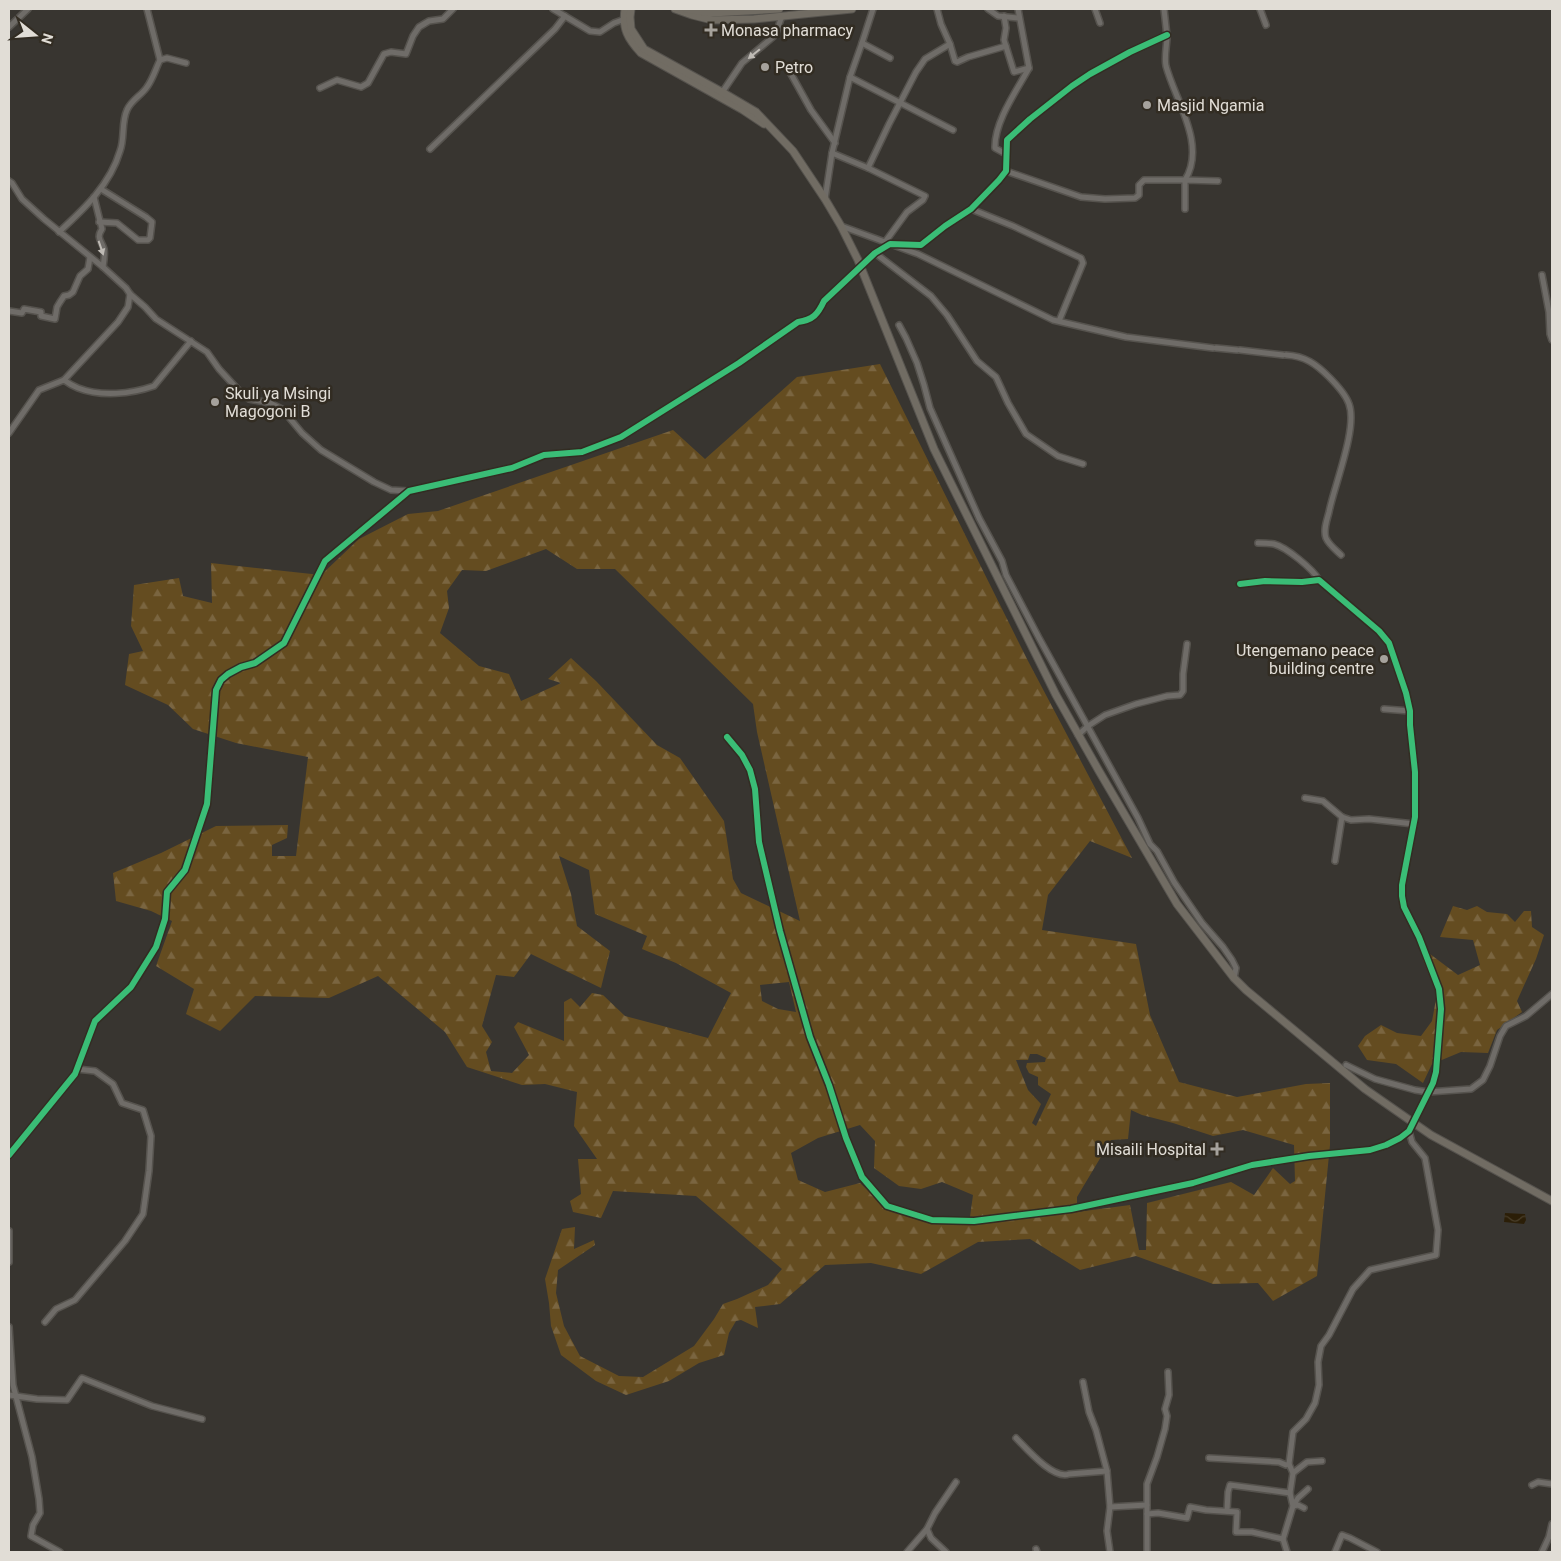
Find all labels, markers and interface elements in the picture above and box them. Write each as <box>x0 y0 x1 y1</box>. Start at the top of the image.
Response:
north arrow <box>10 10 60 60</box>
place label: Monasa pharmacy <box>721 21 854 40</box>
marker: Monasa pharmacy <box>705 24 717 36</box>
text: N <box>38 32 57 46</box>
one-way arrow <box>747 48 760 59</box>
place label: Petro <box>775 58 813 77</box>
marker: Petro <box>759 61 771 73</box>
place label: Masjid Ngamia <box>1157 96 1264 115</box>
marker: Masjid Ngamia <box>1141 99 1153 111</box>
one-way arrow <box>98 241 106 256</box>
place label: Skuli ya Msingi Magogoni B <box>225 384 331 421</box>
marker: Skuli ya Msingi Magogoni B <box>209 396 221 408</box>
place label: Utengemano peace building centre <box>1236 641 1374 678</box>
marker: Utengemano peace building centre <box>1378 653 1390 665</box>
place label: Misaili Hospital <box>1096 1140 1206 1159</box>
marker: Misaili Hospital <box>1210 1142 1224 1156</box>

